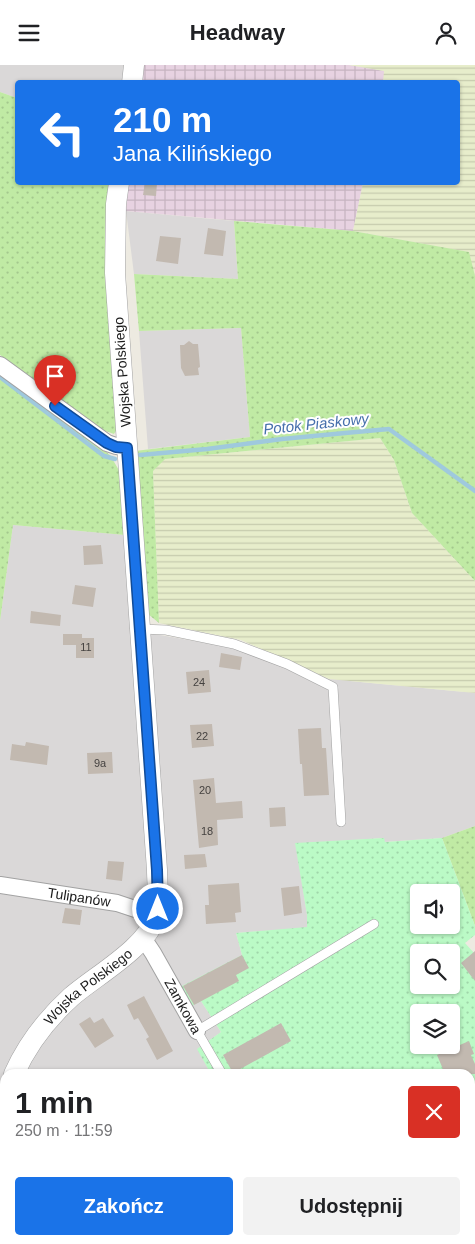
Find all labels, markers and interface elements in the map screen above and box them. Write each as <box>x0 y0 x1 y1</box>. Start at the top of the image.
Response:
icon: menu <box>15 19 43 47</box>
icon: person <box>432 19 460 47</box>
text: Headway <box>190 20 285 45</box>
icon: left <box>30 100 95 165</box>
text: 210 m <box>113 100 212 139</box>
text: Jana Kilińskiego <box>113 141 272 166</box>
street label: Wojska Polskiego <box>110 316 134 428</box>
pin <box>34 355 76 406</box>
icon: arrive <box>41 362 69 390</box>
water label: Potok Piaskowy <box>262 409 371 437</box>
house number: 11 <box>80 641 92 653</box>
house number: 24 <box>193 676 205 688</box>
house number: 22 <box>196 730 208 742</box>
house number: 9a <box>94 757 107 769</box>
house number: 20 <box>199 784 211 796</box>
house number: 18 <box>201 825 213 837</box>
position arrow <box>131 882 183 934</box>
street label: Tulipanów <box>47 884 112 910</box>
map controls <box>410 884 460 1054</box>
button: sound <box>410 884 460 934</box>
button: search <box>410 944 460 994</box>
street label: Wojska Polskiego <box>40 945 136 1028</box>
street label: Zamkowa <box>161 976 205 1037</box>
button: layers <box>410 1004 460 1054</box>
text: 1 min <box>15 1086 93 1119</box>
button: close <box>408 1086 460 1138</box>
text: 250 m · 11:59 <box>15 1122 113 1139</box>
button: Zakończ <box>15 1177 233 1235</box>
button: Udostępnij <box>243 1177 460 1235</box>

